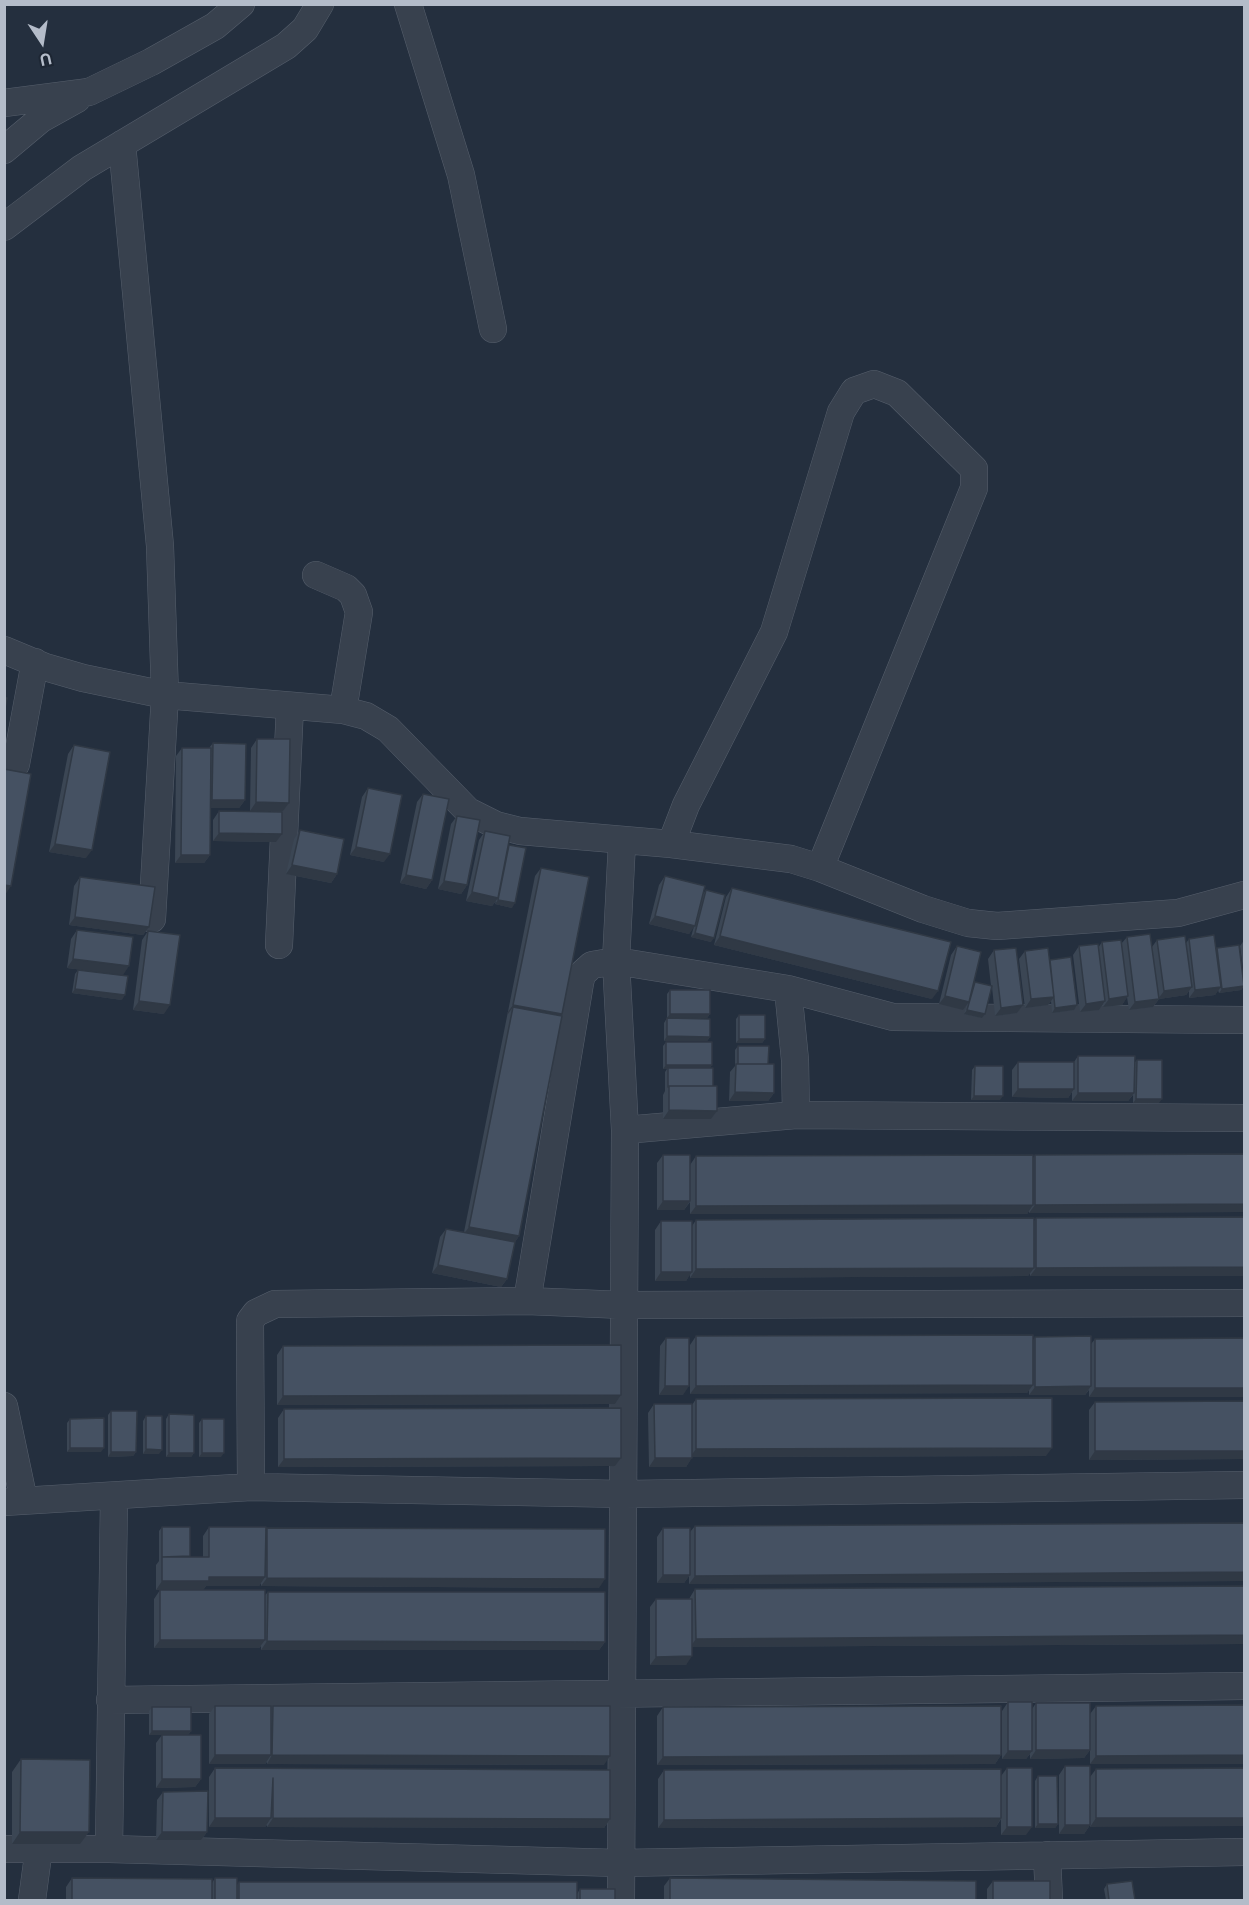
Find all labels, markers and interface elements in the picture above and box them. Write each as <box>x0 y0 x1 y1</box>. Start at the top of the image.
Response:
north arrow <box>12 12 72 72</box>
text: U <box>38 49 54 71</box>

